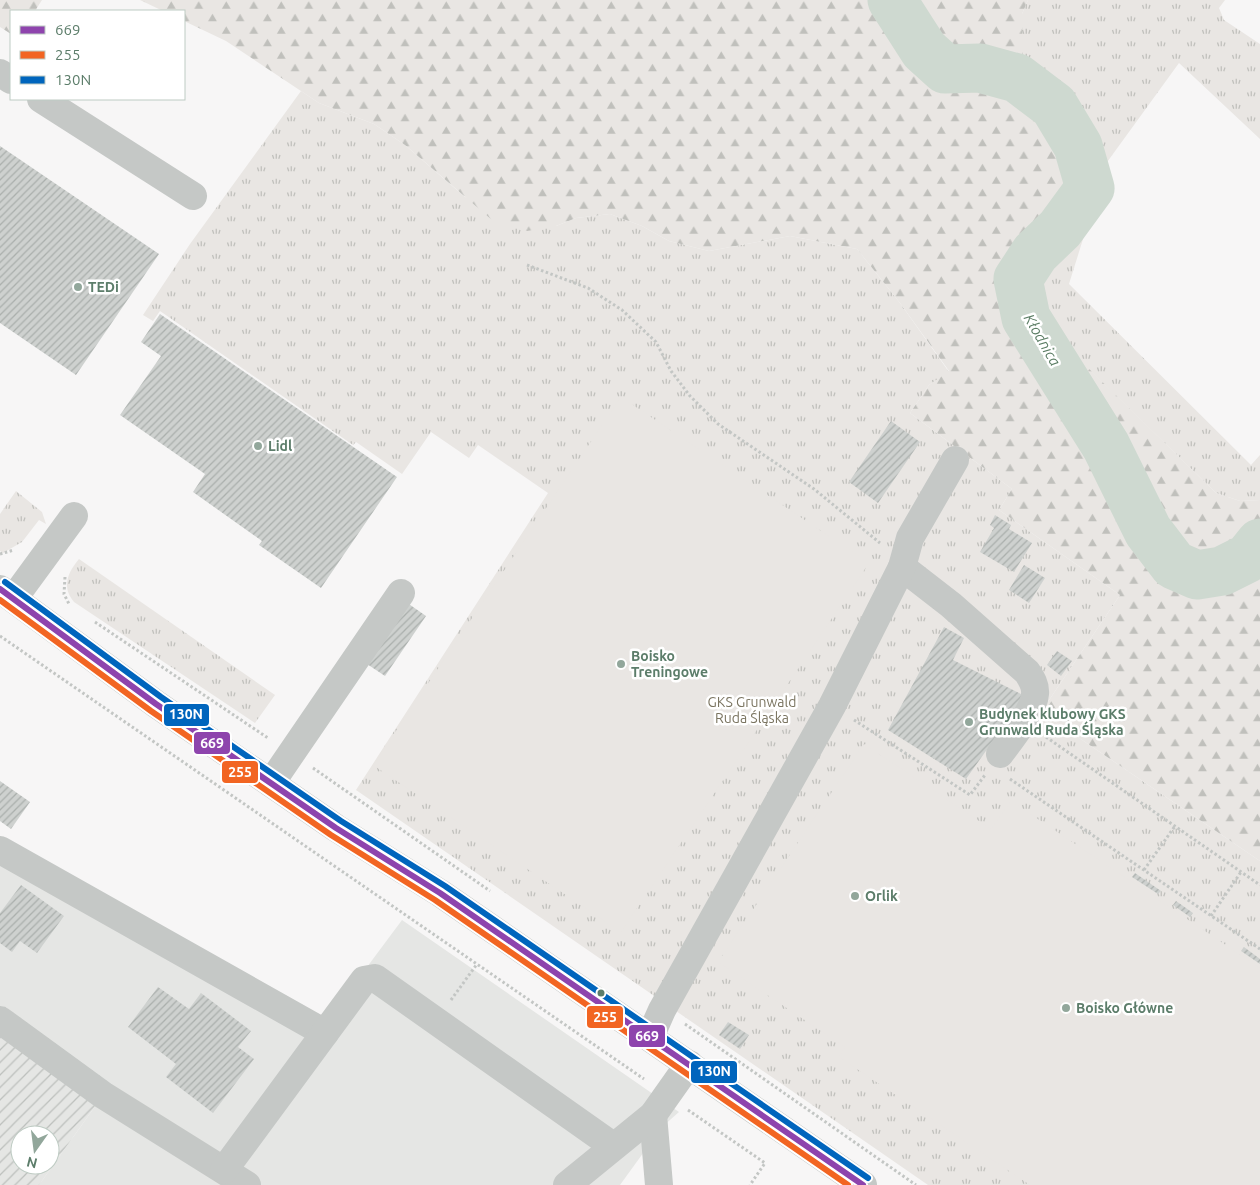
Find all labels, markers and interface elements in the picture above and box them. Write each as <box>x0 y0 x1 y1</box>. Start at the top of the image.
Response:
legend <box>10 10 185 100</box>
text: 669 <box>55 21 80 38</box>
text: 255 <box>55 46 80 63</box>
text: 130N <box>55 71 91 88</box>
place label: TEDi <box>88 279 119 295</box>
marker: TEDi <box>72 281 84 293</box>
water label: Kłodnica <box>1021 311 1064 369</box>
place label: Lidl <box>268 438 292 454</box>
marker: Lidl <box>252 440 264 452</box>
place label: Boisko Treningowe <box>631 648 708 680</box>
marker: Boisko Treningowe <box>615 658 627 670</box>
park label: GKS Grunwald Ruda Śląska <box>708 694 796 726</box>
line badge: 130N <box>163 703 210 727</box>
text: 130N <box>169 706 203 722</box>
place label: Budynek klubowy GKS Grunwald Ruda Śląska <box>979 706 1126 739</box>
marker: Budynek klubowy GKS Grunwald Ruda Śląska <box>963 716 975 728</box>
line badge: 669 <box>193 731 231 755</box>
text: 669 <box>200 735 224 751</box>
line badge: 255 <box>221 760 259 784</box>
text: 255 <box>228 764 252 780</box>
place label: Orlik <box>865 888 898 904</box>
marker: Orlik <box>849 890 861 902</box>
unlabelled marker <box>596 988 606 998</box>
place label: Boisko Główne <box>1076 1000 1173 1016</box>
marker: Boisko Główne <box>1060 1002 1072 1014</box>
line badge: 255 <box>586 1005 624 1029</box>
text: 255 <box>593 1009 617 1025</box>
line badge: 669 <box>628 1024 666 1048</box>
text: 669 <box>635 1028 659 1044</box>
line badge: 130N <box>690 1060 738 1084</box>
text: 130N <box>697 1063 731 1079</box>
north arrow <box>10 1125 60 1175</box>
text: N <box>25 1154 39 1172</box>

